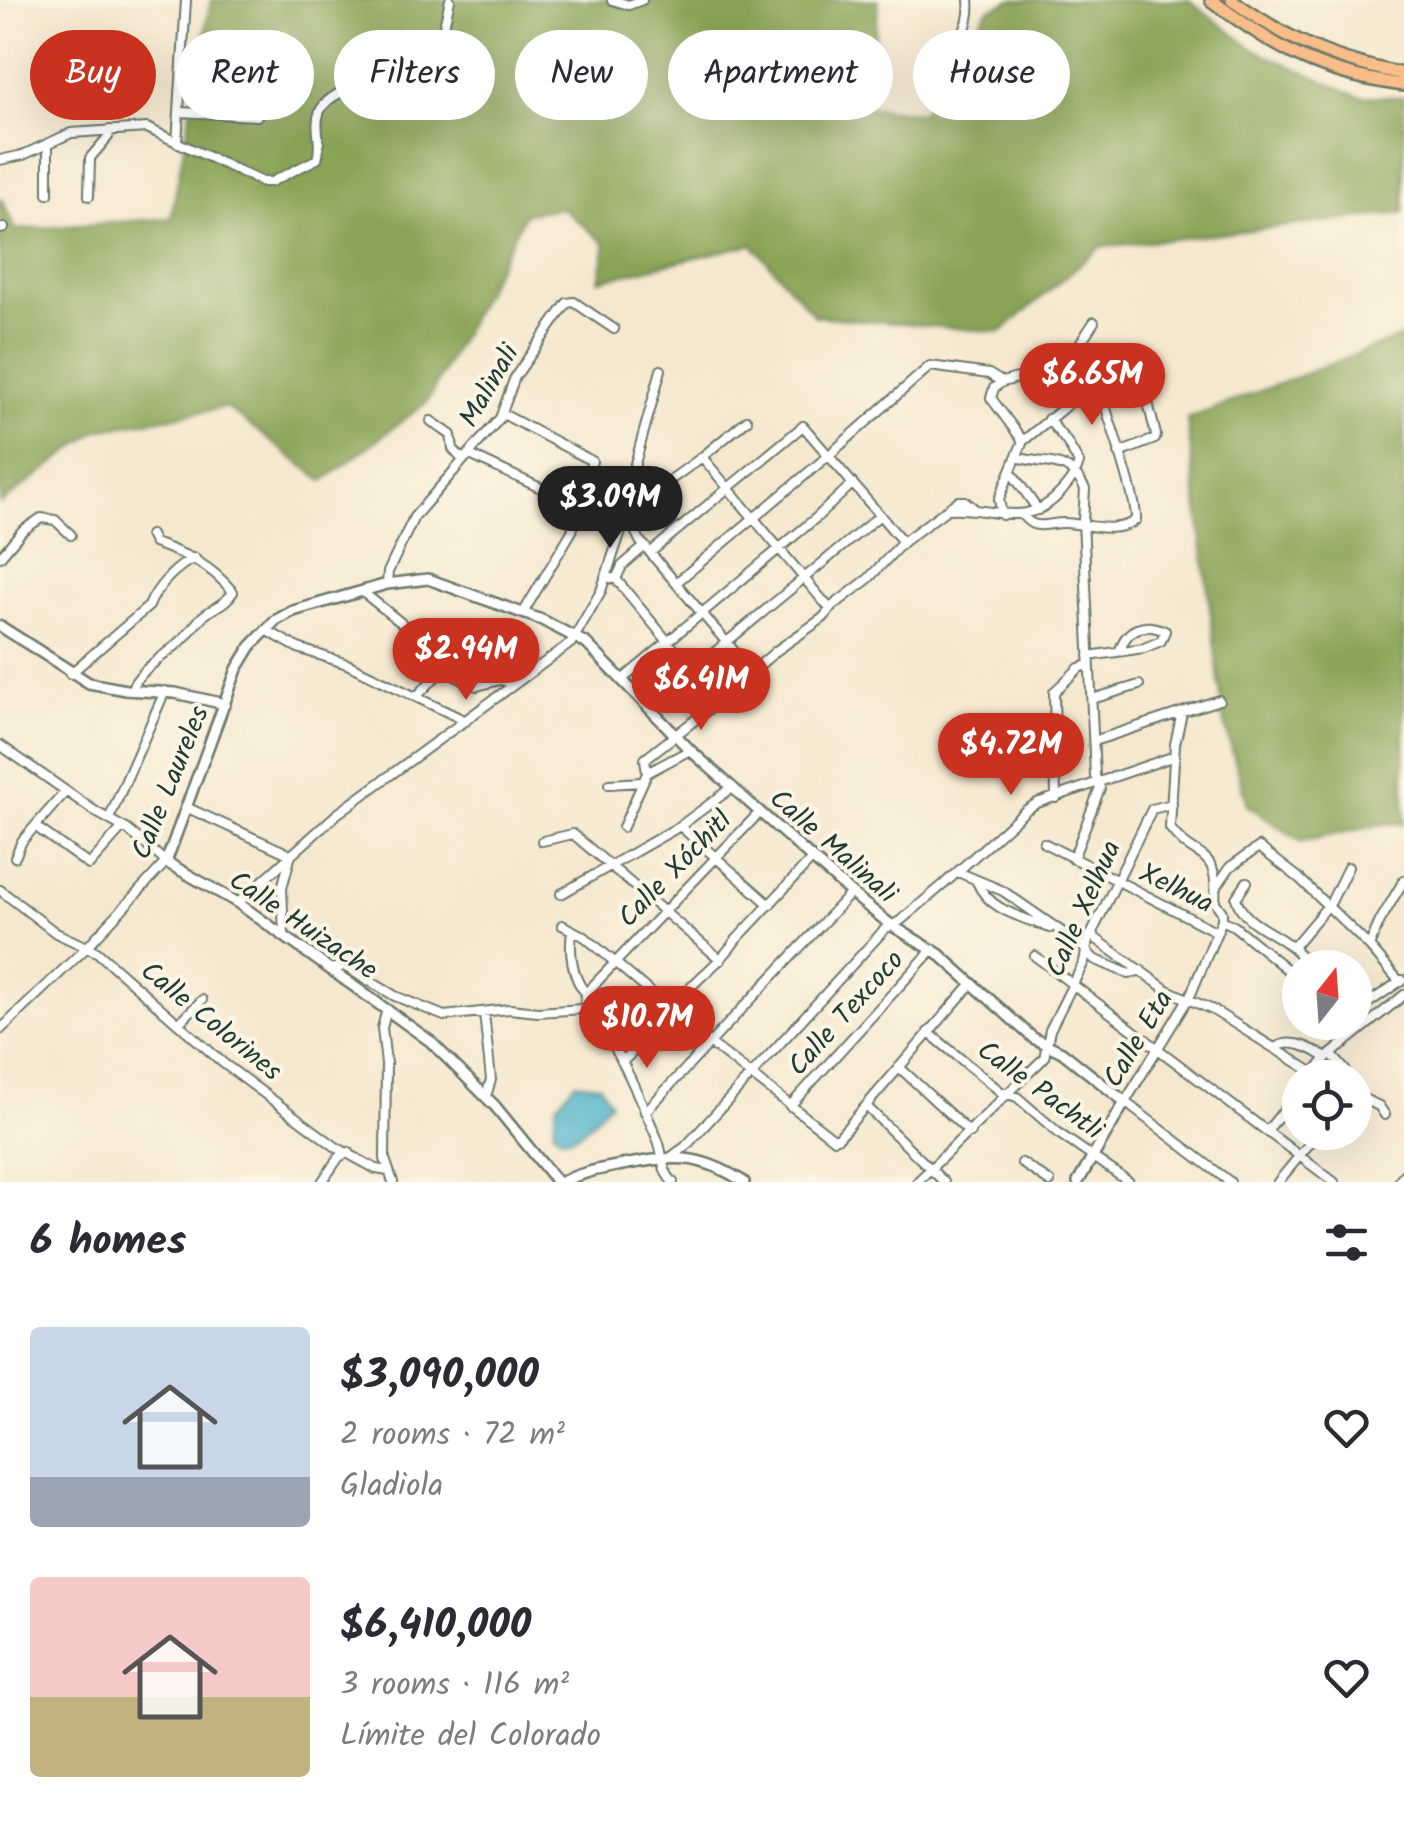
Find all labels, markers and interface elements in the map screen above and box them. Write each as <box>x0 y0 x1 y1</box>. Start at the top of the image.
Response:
chip: Buy <box>30 30 156 120</box>
chip: Rent <box>176 30 314 120</box>
chip: Filters <box>334 30 495 120</box>
chip: New <box>515 30 648 120</box>
chip: Apartment <box>668 30 893 120</box>
chip: House <box>913 30 1070 120</box>
street label: Malinali <box>448 335 533 437</box>
pin: $6.65M <box>1011 343 1173 428</box>
text: $6.65M <box>1041 350 1143 401</box>
pin: $3.09M <box>529 466 691 551</box>
text: $3.09M <box>560 473 660 524</box>
pin: $2.94M <box>385 618 547 703</box>
text: $2.94M <box>414 625 518 676</box>
pin: $6.41M <box>620 648 782 733</box>
text: $6.41M <box>653 655 749 706</box>
street label: Calle Laureles <box>120 699 223 867</box>
pin: $4.72M <box>930 713 1092 798</box>
text: $4.72M <box>960 720 1062 771</box>
street label: Calle Malinali <box>758 778 908 917</box>
street label: Calle Xóchitl <box>608 800 744 939</box>
street label: Calle Xelhua <box>1034 833 1135 985</box>
street label: Xelhua <box>1131 852 1221 927</box>
street label: Calle Huizache <box>219 859 387 993</box>
street label: Calle Texcoco <box>778 940 916 1087</box>
street label: Calle Colorines <box>129 950 291 1094</box>
north arrow <box>1282 950 1372 1040</box>
map controls <box>1282 950 1372 1150</box>
street label: Calle Eta <box>1092 981 1186 1097</box>
pin: $10.7M <box>566 986 728 1071</box>
text: $10.7M <box>601 993 693 1044</box>
street label: Calle Pachtli <box>967 1029 1114 1153</box>
button: locate <box>1282 1060 1372 1150</box>
text: 6 homes <box>30 1209 186 1276</box>
icon: filters <box>1319 1215 1374 1270</box>
text: $3,090,000 <box>340 1343 539 1410</box>
icon: home <box>110 1367 230 1487</box>
icon: heart <box>1319 1400 1374 1455</box>
text: 2 rooms · 72 m² <box>340 1410 565 1461</box>
text: Gladiola <box>340 1461 443 1512</box>
text: $6,410,000 <box>340 1593 531 1660</box>
icon: home <box>110 1617 230 1737</box>
icon: heart <box>1319 1650 1374 1705</box>
text: 3 rooms · 116 m² <box>340 1660 569 1711</box>
text: Límite del Colorado <box>340 1711 601 1762</box>

